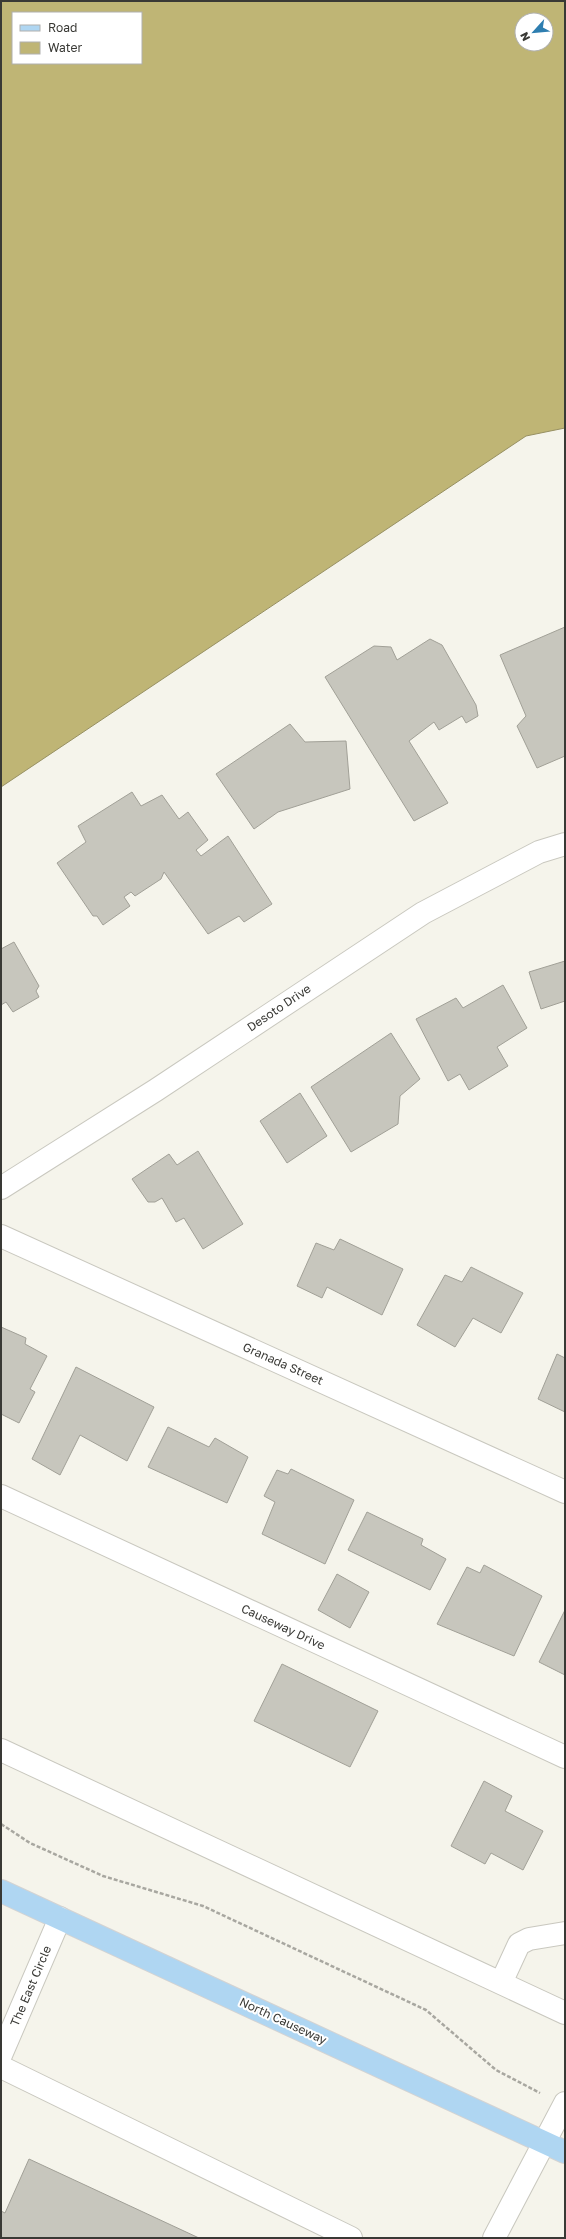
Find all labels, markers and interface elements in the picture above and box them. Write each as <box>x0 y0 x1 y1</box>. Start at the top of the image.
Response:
legend <box>12 12 142 64</box>
north arrow <box>514 12 554 52</box>
text: Road <box>48 20 77 35</box>
text: N <box>517 30 532 43</box>
text: Water <box>48 40 82 55</box>
street label: Desoto Drive <box>244 981 313 1034</box>
street label: Granada Street <box>241 1339 326 1388</box>
street label: Causeway Drive <box>239 1601 328 1653</box>
street label: The East Circle <box>7 1943 54 2028</box>
street label: North Causeway <box>237 1994 329 2047</box>

